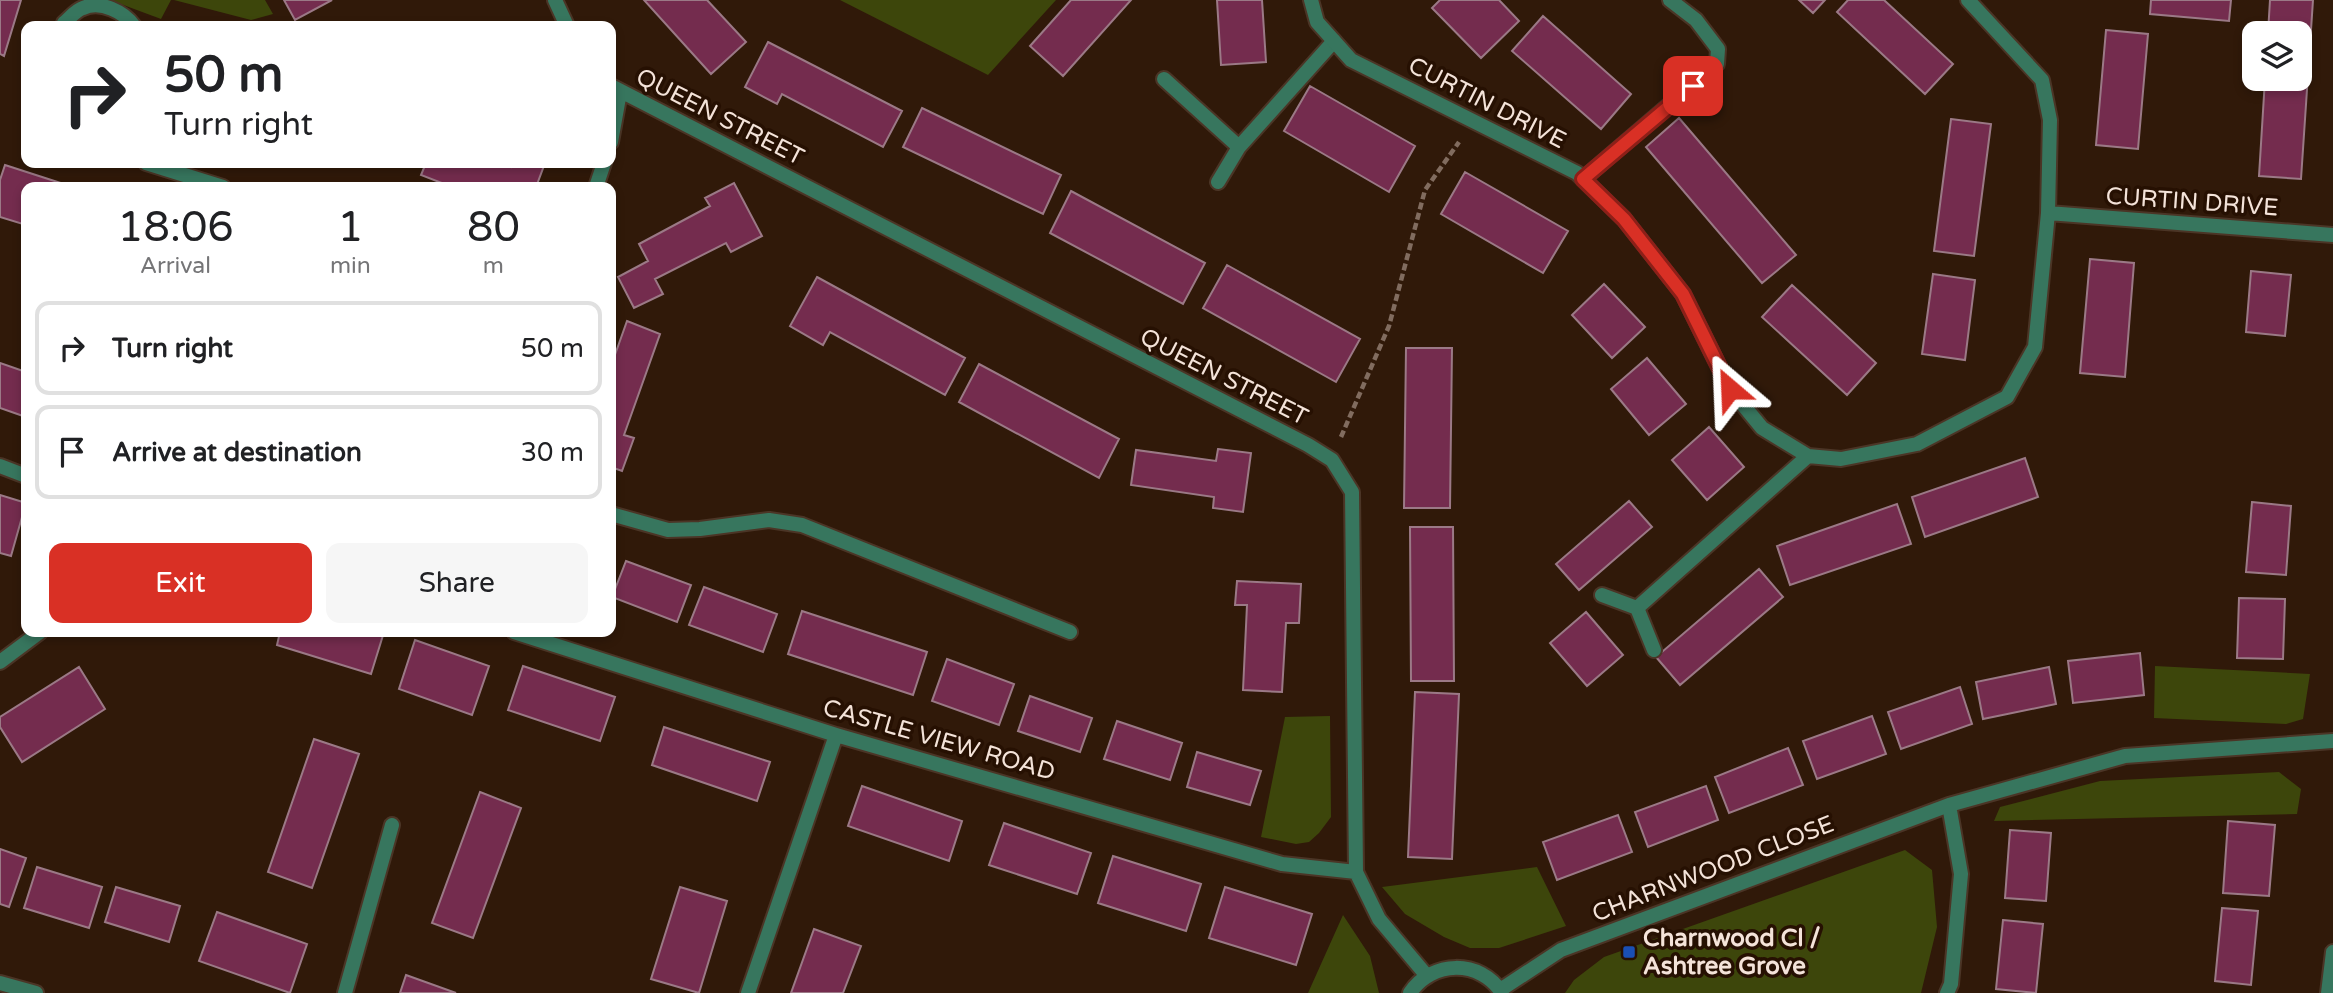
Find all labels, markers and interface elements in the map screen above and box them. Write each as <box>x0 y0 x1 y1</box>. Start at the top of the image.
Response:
map controls <box>2242 21 2312 91</box>
button: layers <box>2242 21 2312 91</box>
text: 50 m <box>164 46 283 105</box>
icon: right <box>49 49 140 140</box>
street label: CURTIN DRIVE <box>1403 51 1571 155</box>
pin <box>1663 56 1723 116</box>
street label: QUEEN STREET <box>631 62 809 172</box>
icon: arrive <box>1674 67 1712 105</box>
text: Turn right <box>164 106 313 144</box>
street label: CURTIN DRIVE <box>2105 182 2279 222</box>
text: 18:06 <box>117 202 234 253</box>
text: 1 <box>337 202 364 253</box>
text: 80 <box>467 202 520 253</box>
text: Arrival <box>140 252 211 280</box>
text: min <box>330 252 371 280</box>
text: m <box>483 252 504 280</box>
street label: QUEEN STREET <box>1135 322 1313 432</box>
icon: right <box>53 329 91 367</box>
text: Turn right <box>112 333 233 364</box>
text: 50 m <box>521 333 584 364</box>
position arrow <box>1693 352 1767 426</box>
icon: arrive <box>53 433 91 471</box>
text: Arrive at destination <box>112 437 362 468</box>
text: 30 m <box>521 437 584 468</box>
button: Exit <box>49 543 312 623</box>
button: Share <box>326 543 588 623</box>
street label: CASTLE VIEW ROAD <box>820 693 1058 787</box>
street label: CHARNWOOD CLOSE <box>1588 809 1838 929</box>
place label: Charnwood Cl / Ashtree Grove <box>1643 924 1820 981</box>
marker: Charnwood Cl / Ashtree Grove <box>1621 944 1637 960</box>

